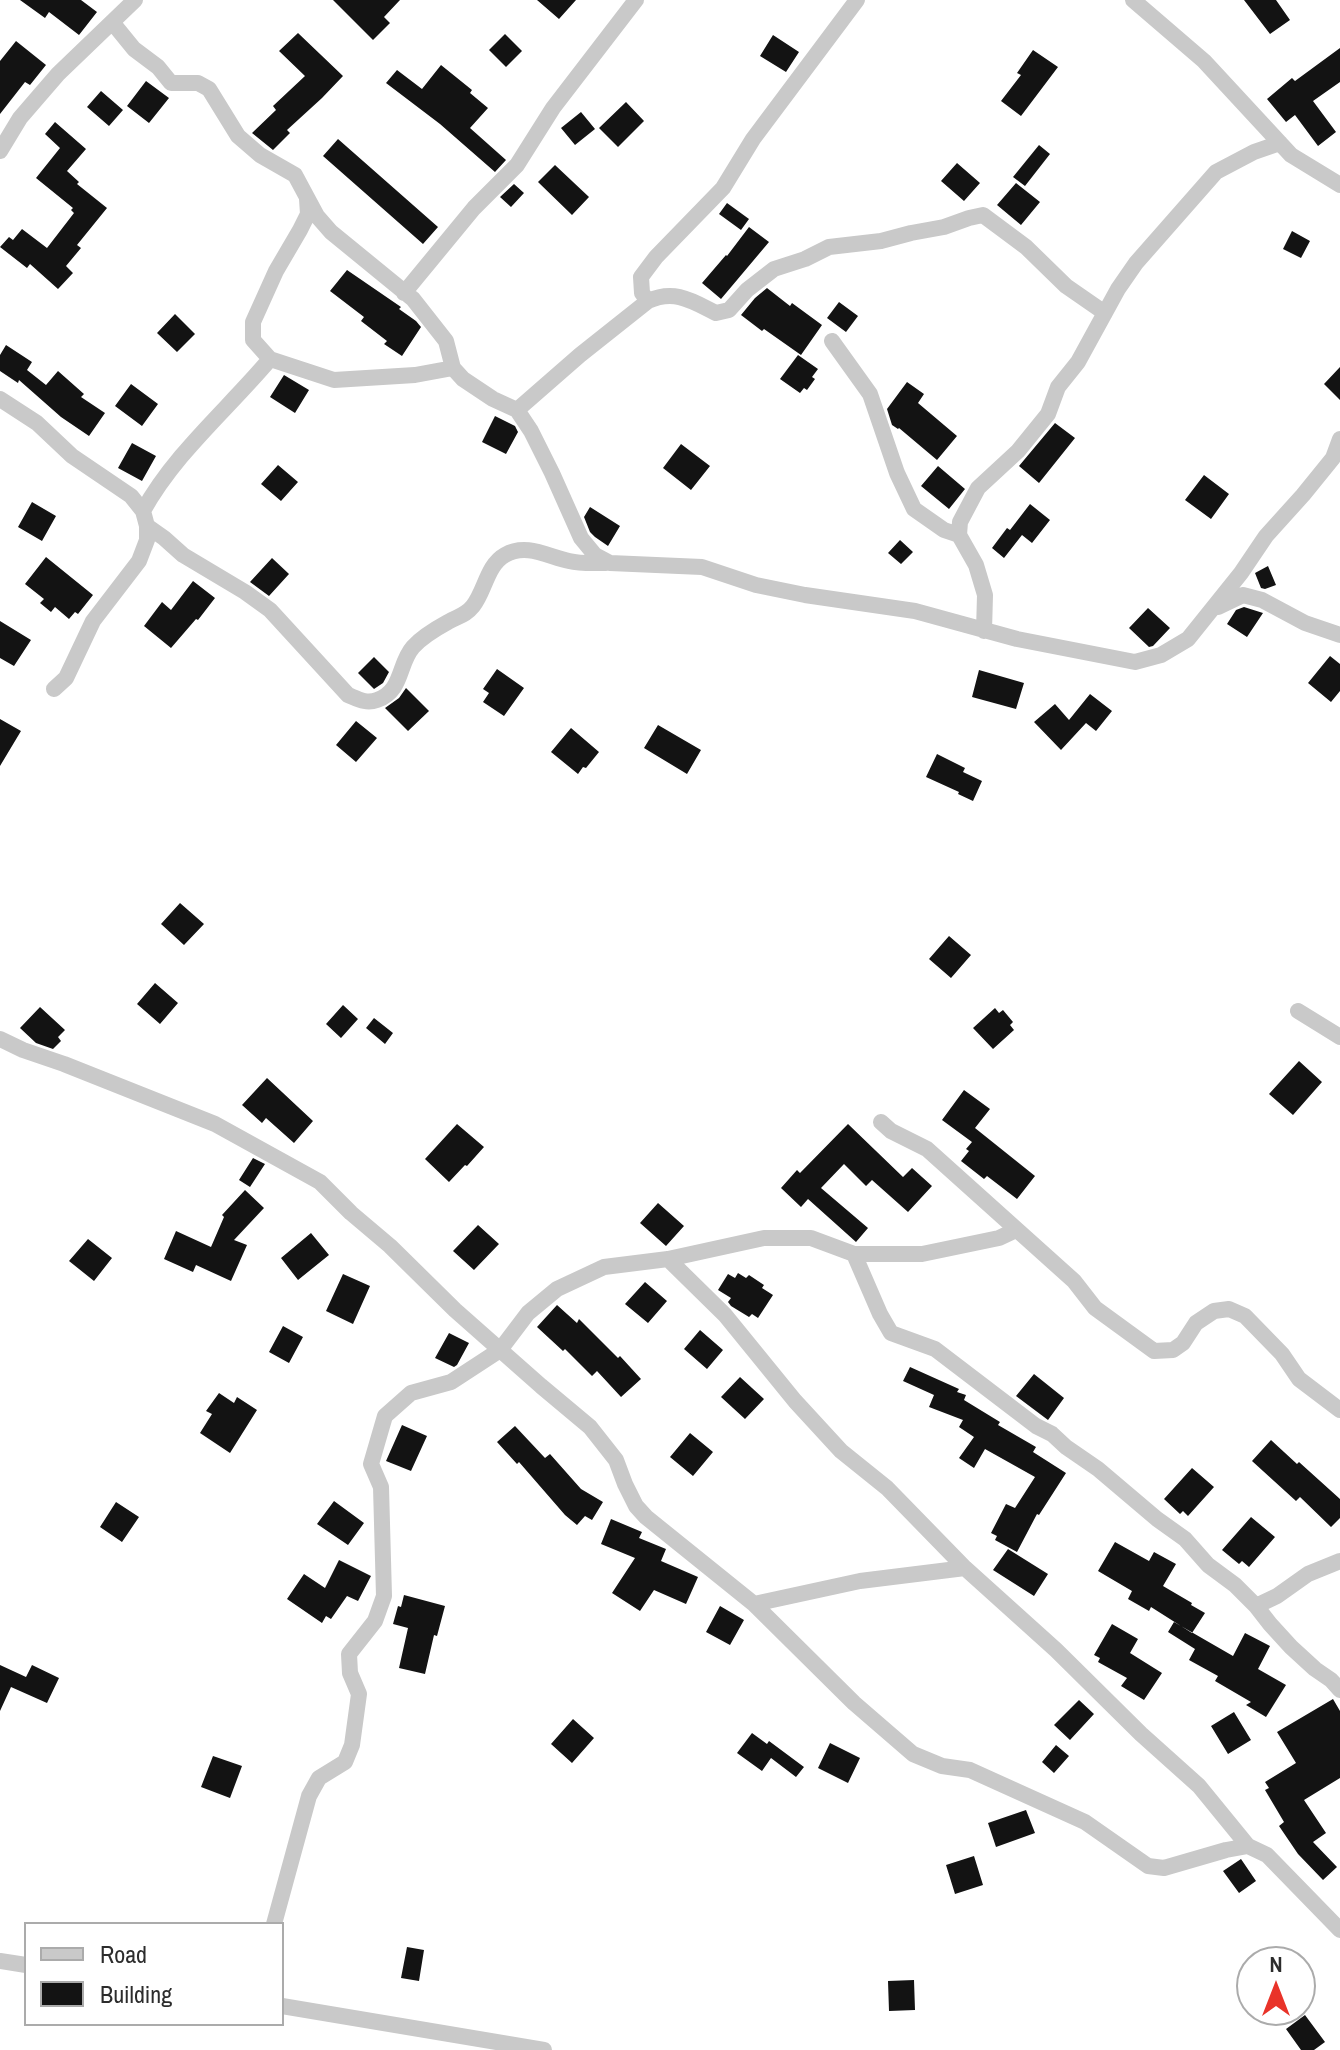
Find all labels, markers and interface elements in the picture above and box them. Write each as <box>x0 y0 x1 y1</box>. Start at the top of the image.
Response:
legend <box>24 1922 284 2026</box>
text: Road <box>100 1938 147 1970</box>
north arrow <box>1236 1946 1316 2026</box>
text: N <box>1269 1949 1283 1979</box>
text: Building <box>100 1978 172 2010</box>

